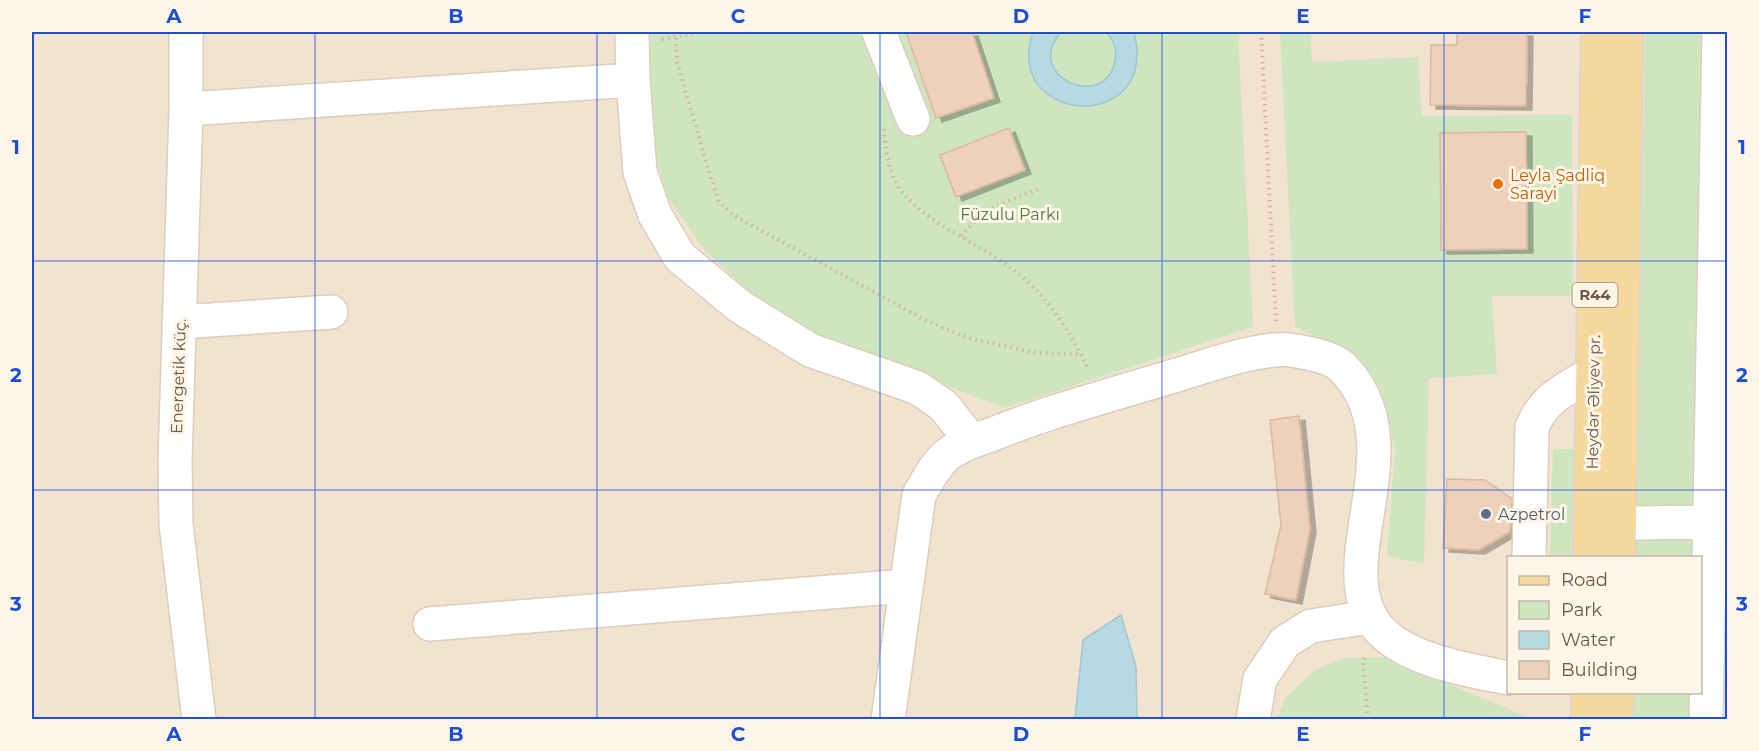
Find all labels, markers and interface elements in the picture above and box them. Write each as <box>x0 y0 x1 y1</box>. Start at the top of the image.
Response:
text: A <box>165 4 182 28</box>
text: B <box>448 4 464 28</box>
text: C <box>731 4 746 28</box>
text: D <box>1013 4 1029 28</box>
text: E <box>1296 4 1310 28</box>
text: F <box>1579 4 1592 28</box>
text: 1 <box>12 135 20 159</box>
text: 1 <box>1738 135 1746 159</box>
place label: Leyla Şadliq Sarayi <box>1510 166 1605 203</box>
marker: Leyla Şadliq Sarayi <box>1491 177 1505 191</box>
park label: Füzulu Parkı <box>960 205 1060 224</box>
road number: R44 <box>1572 283 1618 307</box>
street label: Energetik küç. <box>167 318 190 434</box>
street label: Heydər Əliyev pr. <box>1583 334 1604 470</box>
text: 2 <box>10 363 22 387</box>
text: 2 <box>1736 363 1748 387</box>
place label: Azpetrol <box>1498 505 1565 524</box>
marker: Azpetrol <box>1479 507 1493 521</box>
legend <box>1507 556 1702 694</box>
text: Road <box>1561 569 1608 591</box>
text: 3 <box>9 592 22 616</box>
text: 3 <box>1735 592 1748 616</box>
text: Park <box>1561 599 1602 621</box>
text: Water <box>1561 629 1616 651</box>
text: Building <box>1561 659 1638 681</box>
text: A <box>165 722 182 746</box>
text: B <box>448 722 464 746</box>
text: C <box>731 722 746 746</box>
text: D <box>1013 722 1029 746</box>
text: E <box>1296 722 1310 746</box>
text: F <box>1579 722 1592 746</box>

